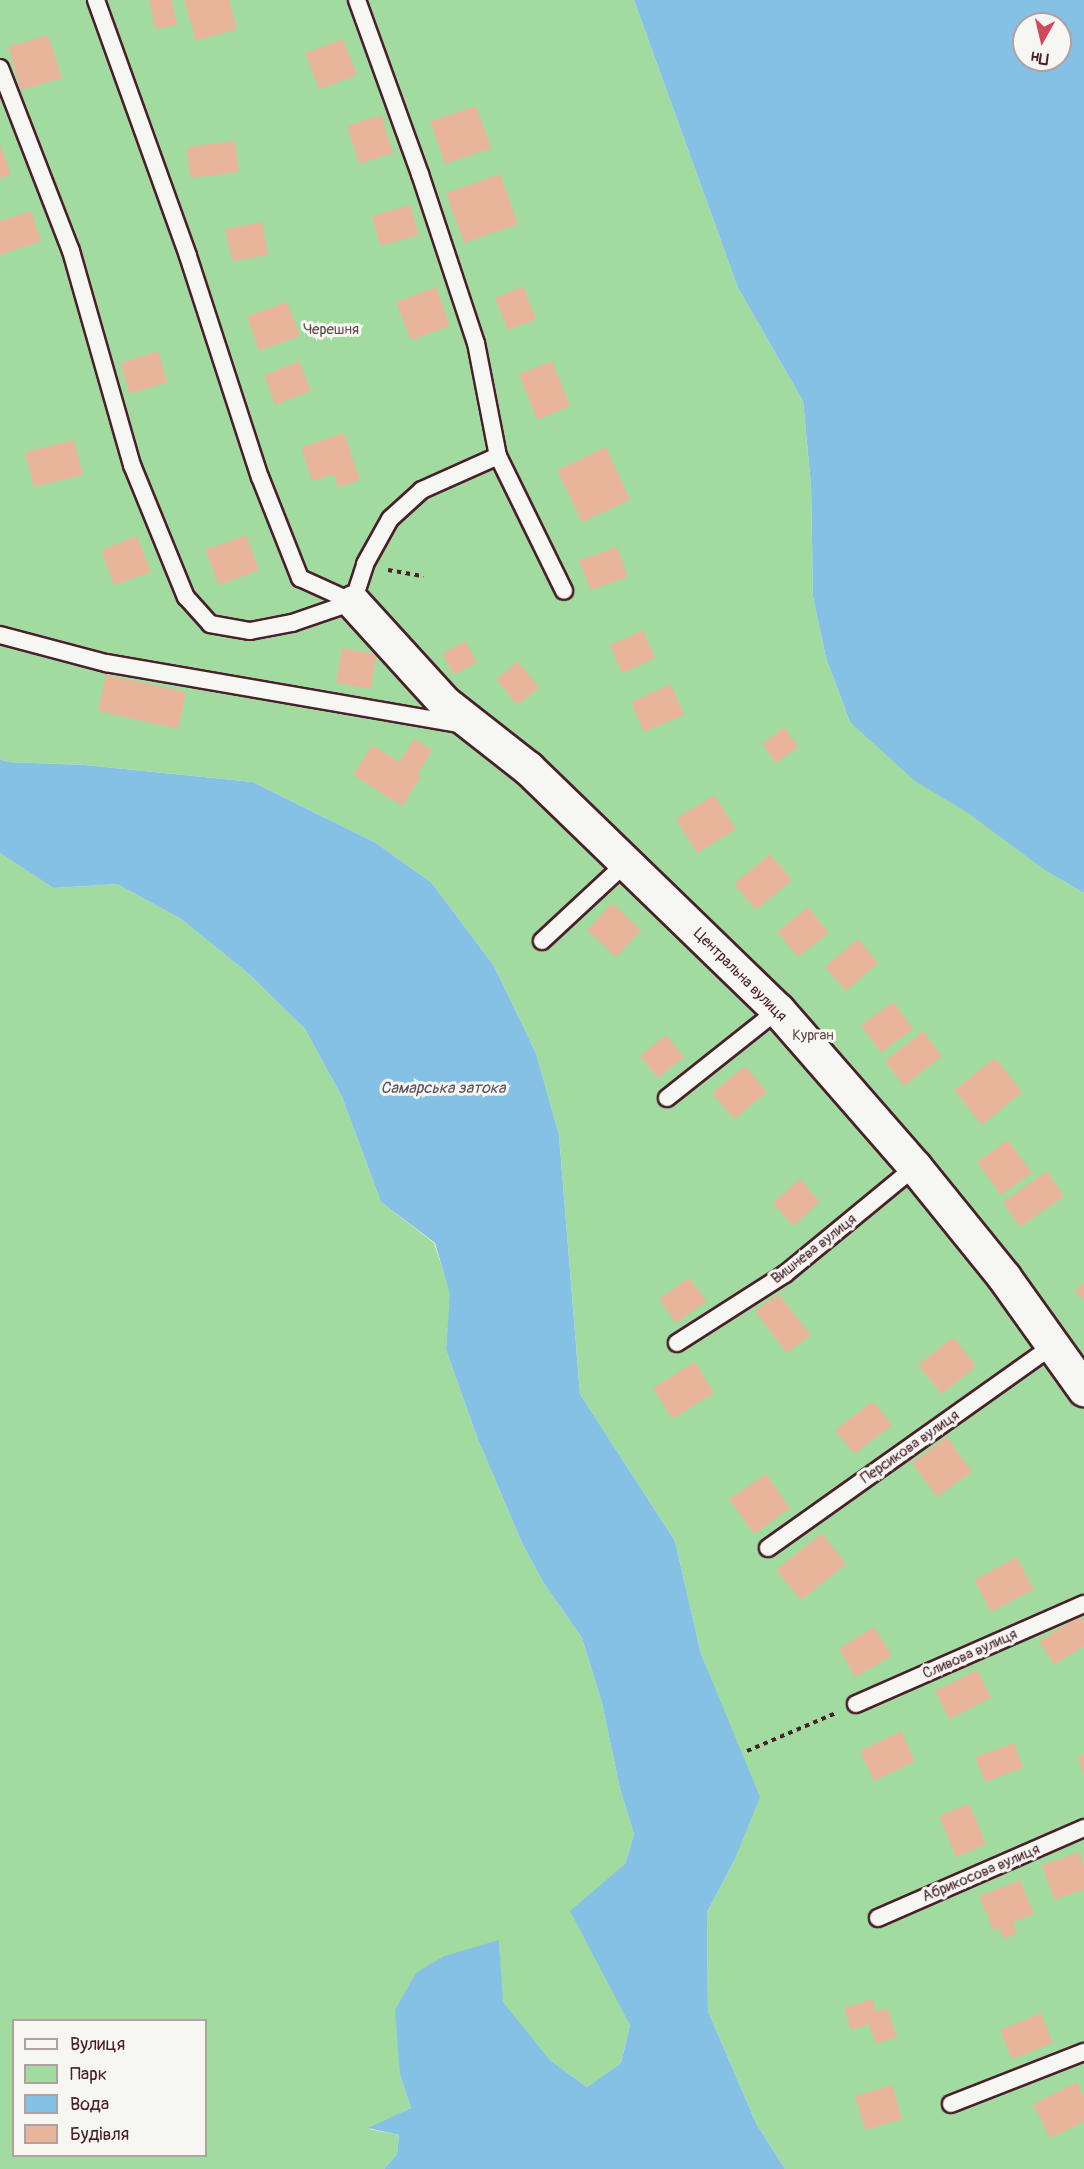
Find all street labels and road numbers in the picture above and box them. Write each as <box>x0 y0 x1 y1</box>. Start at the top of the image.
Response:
street label: Центральна вулиця <box>690 925 790 1025</box>
street label: Вишнева вулиця <box>768 1210 860 1288</box>
street label: Персикова вулиця <box>857 1406 963 1488</box>
street label: Сливова вулиця <box>920 1625 1020 1683</box>
street label: Абрикосова вулиця <box>919 1840 1043 1906</box>

